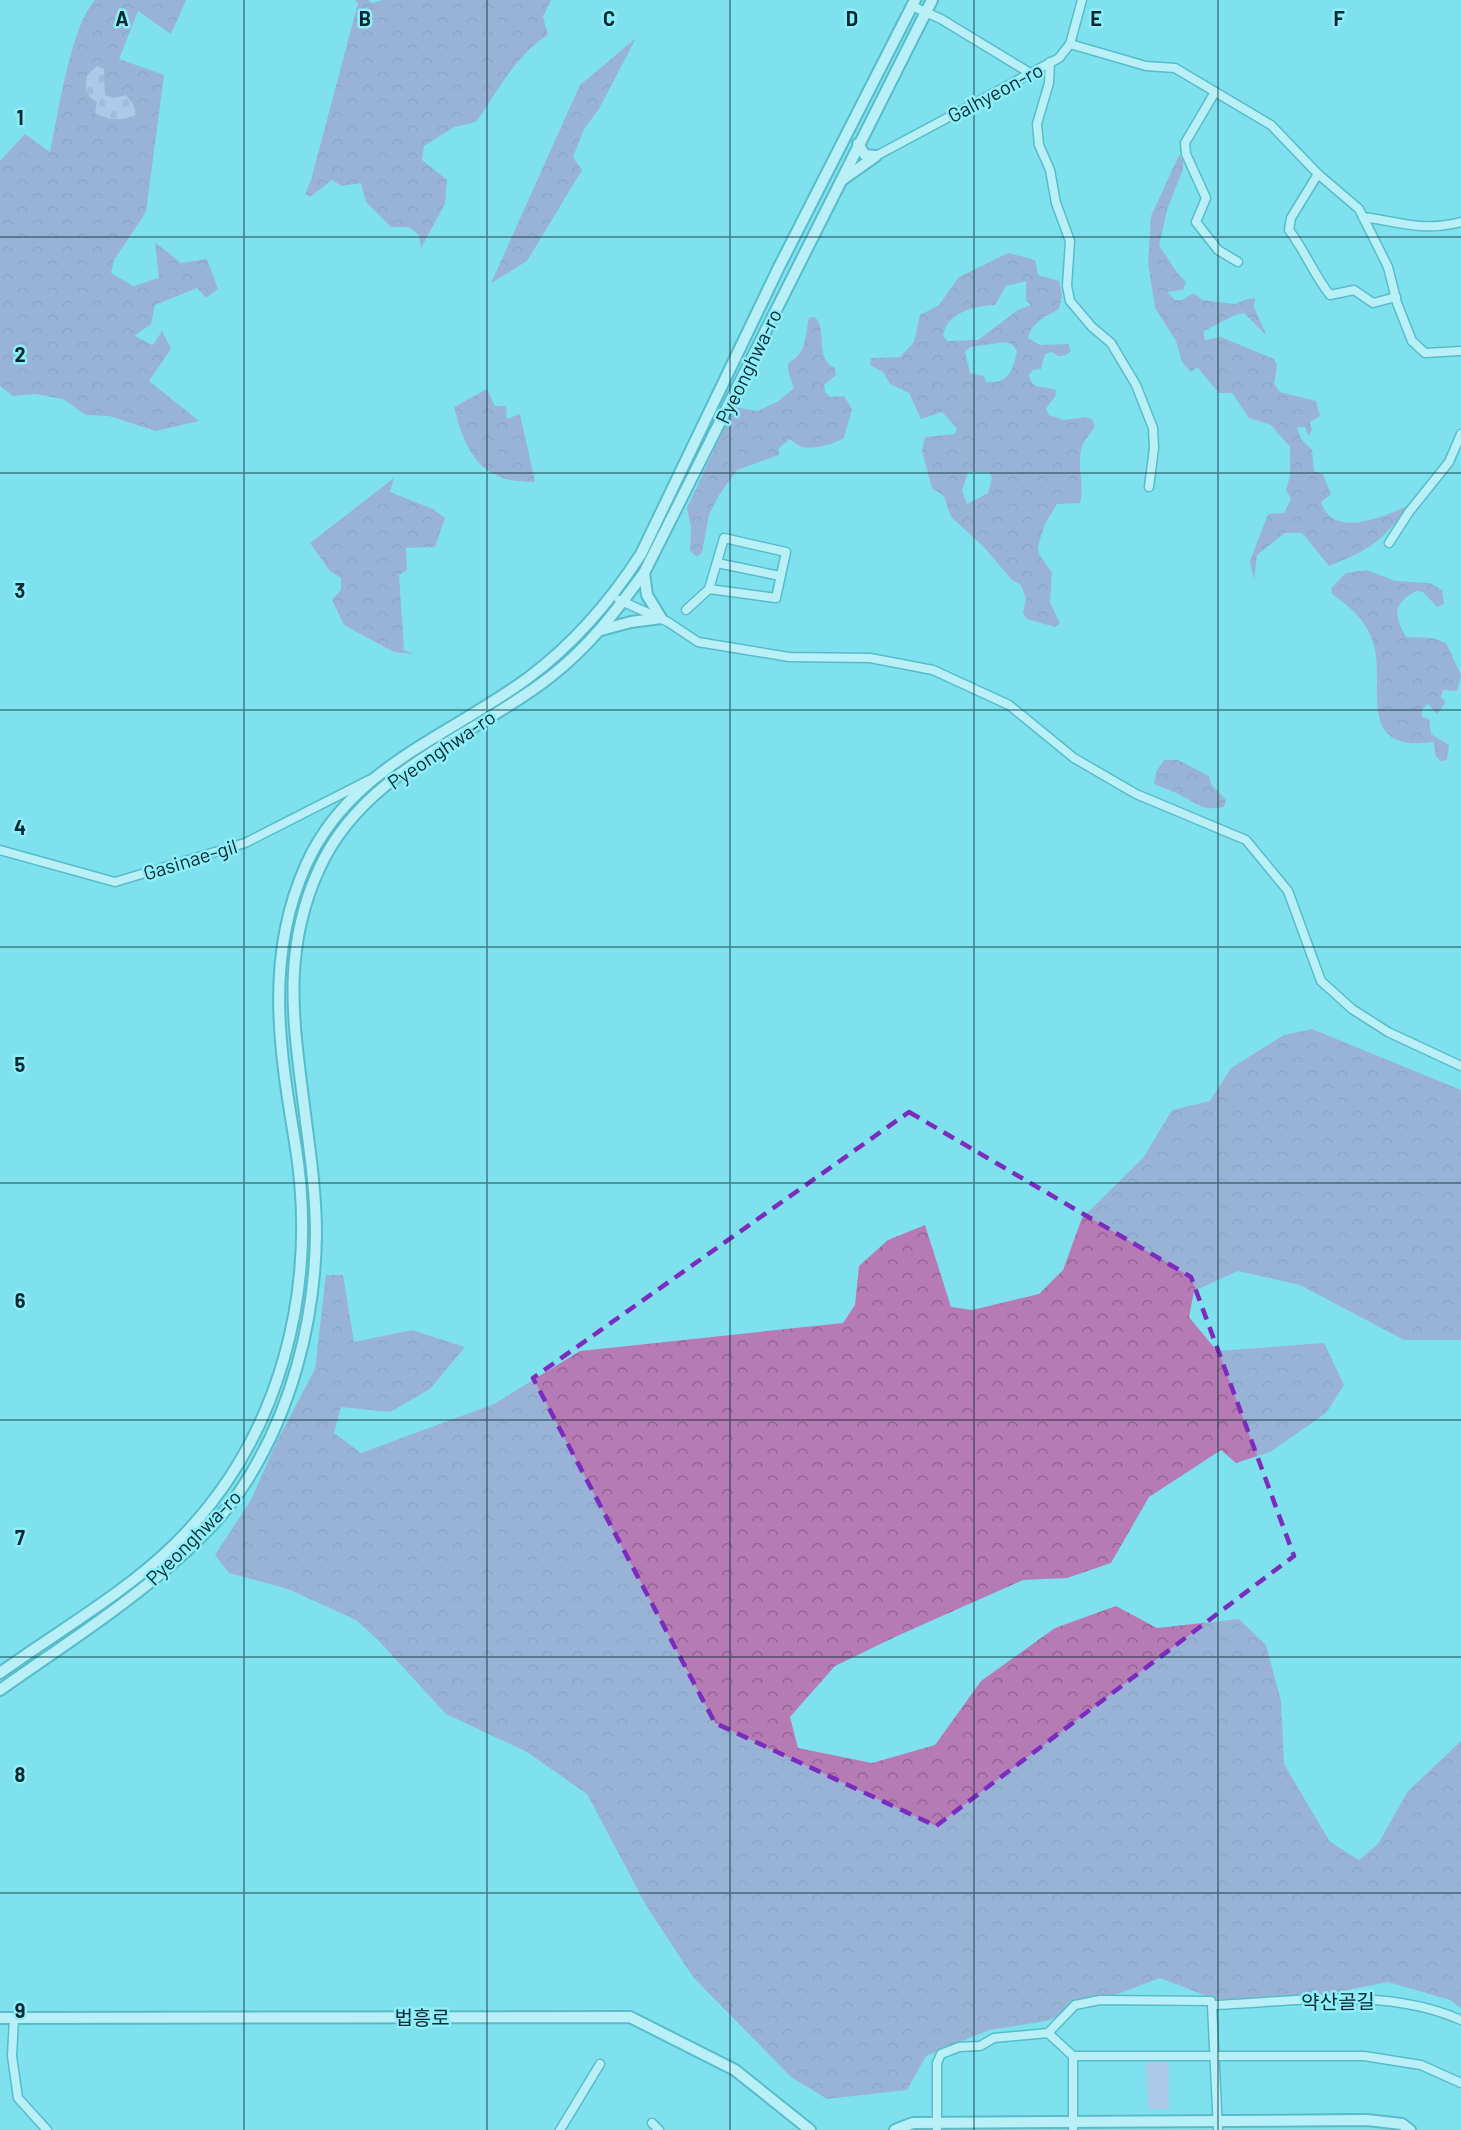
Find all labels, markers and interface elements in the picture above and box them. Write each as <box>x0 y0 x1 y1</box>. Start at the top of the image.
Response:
text: A <box>115 6 129 30</box>
text: B <box>359 6 371 30</box>
text: C <box>603 6 615 30</box>
text: D <box>846 6 858 30</box>
text: E <box>1090 6 1102 30</box>
text: F <box>1333 6 1345 30</box>
street label: Galhyeon-ro <box>943 57 1047 127</box>
text: 1 <box>16 105 24 129</box>
street label: Pyeonghwa-ro <box>710 305 786 427</box>
text: 2 <box>14 342 26 366</box>
text: 3 <box>15 578 25 602</box>
street label: Pyeonghwa-ro <box>383 704 499 794</box>
text: 4 <box>14 815 26 839</box>
street label: Gasinae-gil <box>140 833 240 885</box>
text: 5 <box>15 1052 26 1076</box>
text: 6 <box>15 1288 26 1312</box>
street label: Pyeonghwa-ro <box>140 1484 246 1590</box>
text: 7 <box>15 1525 25 1549</box>
text: 8 <box>15 1762 26 1786</box>
street label: 약산골길 <box>1301 1988 1375 2014</box>
text: 9 <box>15 1998 25 2022</box>
street label: 법흥로 <box>394 2005 450 2029</box>

